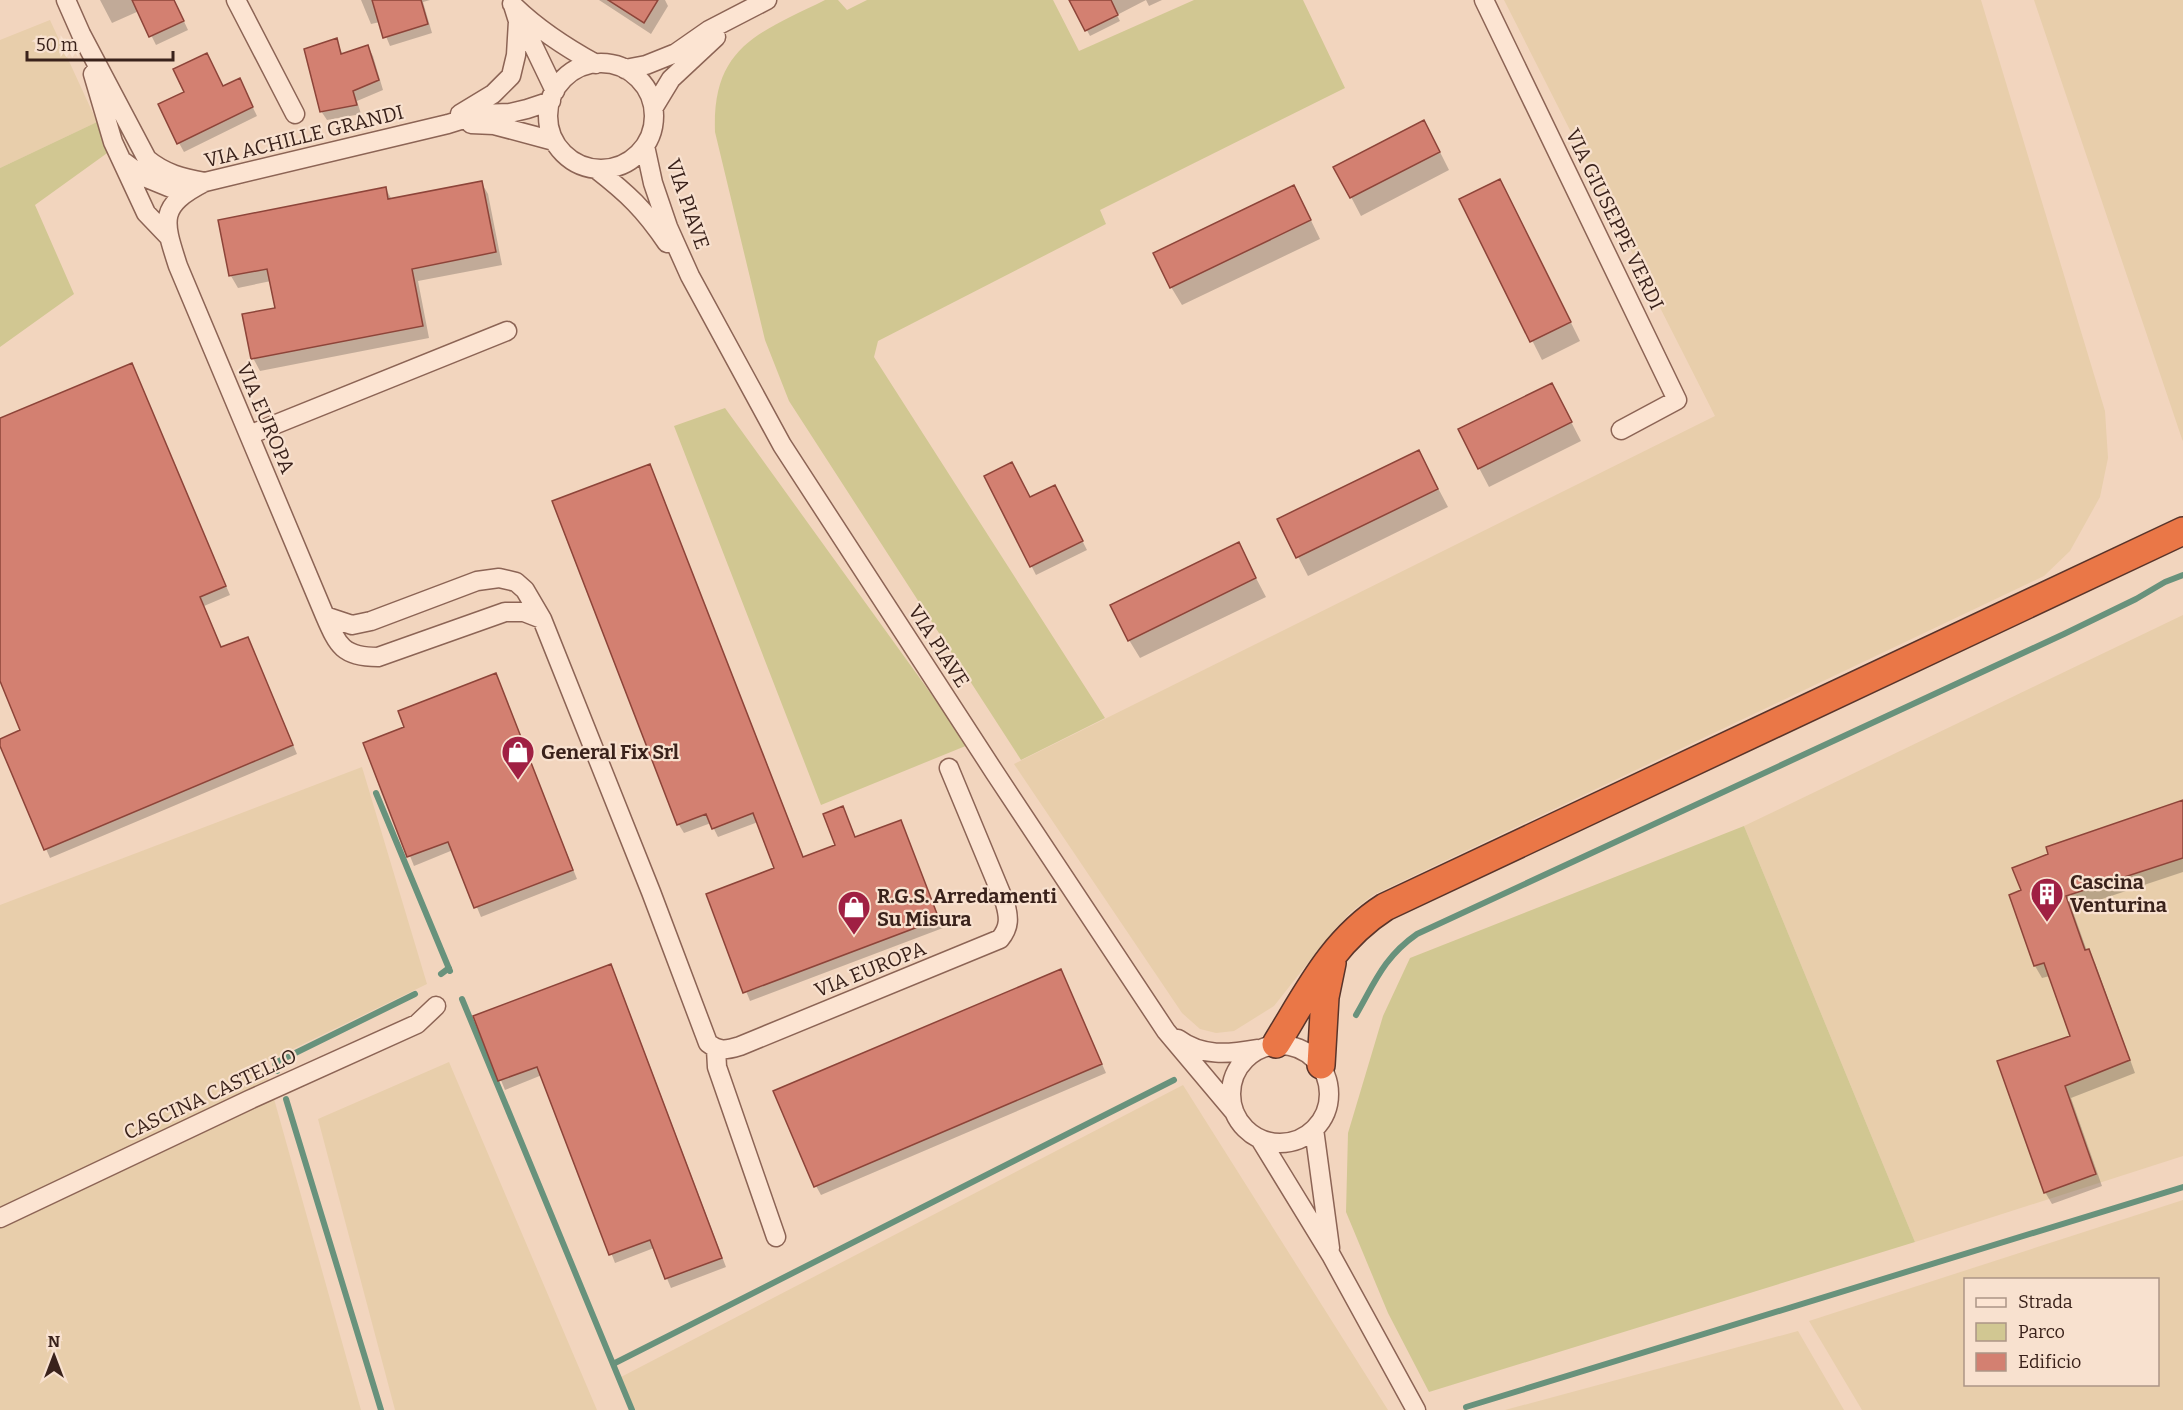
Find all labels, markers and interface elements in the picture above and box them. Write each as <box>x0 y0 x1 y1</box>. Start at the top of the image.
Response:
scale bar <box>27 24 172 62</box>
text: 50 m <box>36 34 78 56</box>
street label: VIA ACHILLE GRANDI <box>202 100 406 172</box>
street label: VIA GIUSEPPE VERDI <box>1561 125 1669 313</box>
street label: VIA PIAVE <box>661 156 715 252</box>
street label: VIA EUROPA <box>232 359 300 478</box>
street label: VIA PIAVE <box>903 600 975 692</box>
shop icon: General Fix Srl <box>500 734 536 781</box>
place label: General Fix Srl <box>541 740 679 764</box>
place label: Cascina Venturina <box>2070 870 2167 917</box>
building icon: Cascina Venturina <box>2029 876 2065 923</box>
place label: R.G.S. Arredamenti Su Misura <box>877 884 1057 931</box>
shop icon: R.G.S. Arredamenti Su Misura <box>836 889 872 936</box>
street label: VIA EUROPA <box>811 935 930 1002</box>
street label: CASCINA CASTELLO <box>120 1043 300 1145</box>
legend <box>1964 1278 2159 1386</box>
text: Strada <box>2018 1291 2073 1313</box>
text: Parco <box>2018 1321 2065 1343</box>
north arrow <box>24 1326 84 1386</box>
text: N <box>48 1332 60 1351</box>
text: Edificio <box>2018 1351 2081 1373</box>

